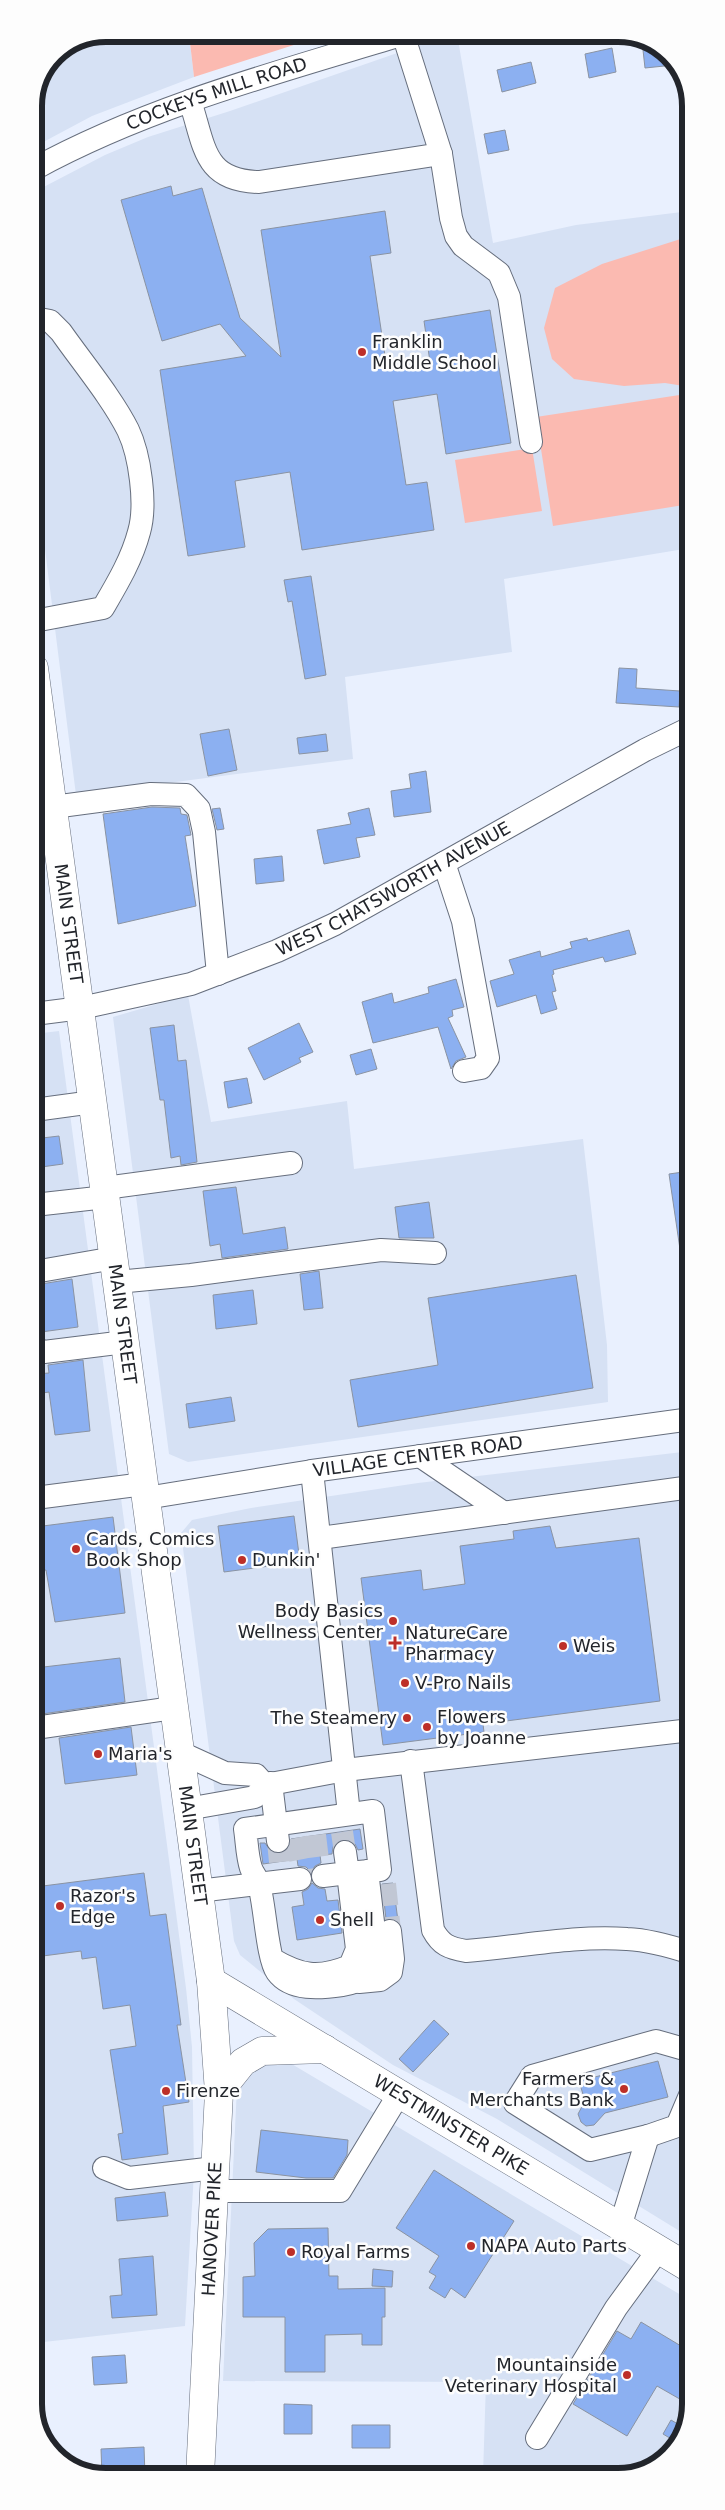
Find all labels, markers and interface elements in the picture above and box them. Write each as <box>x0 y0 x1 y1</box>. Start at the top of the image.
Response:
street label: COCKEYS MILL ROAD <box>123 53 310 134</box>
place label: Franklin Middle School <box>372 331 497 373</box>
marker: Franklin Middle School <box>356 346 368 358</box>
street label: WEST CHATSWORTH AVENUE <box>273 817 514 960</box>
street label: MAIN STREET <box>50 862 88 986</box>
street label: MAIN STREET <box>104 1263 142 1386</box>
street label: VILLAGE CENTER ROAD <box>311 1431 524 1481</box>
place label: Cards, Comics Book Shop <box>86 1528 214 1570</box>
marker: Cards, Comics Book Shop <box>70 1543 82 1555</box>
place label: Dunkin' <box>252 1549 320 1570</box>
marker: Dunkin' <box>236 1554 248 1566</box>
place label: Body Basics Wellness Center <box>238 1600 384 1642</box>
marker: Body Basics Wellness Center <box>387 1615 399 1627</box>
place label: NatureCare Pharmacy <box>405 1622 508 1664</box>
place label: Weis <box>573 1635 615 1656</box>
marker: NatureCare Pharmacy <box>389 1637 401 1649</box>
marker: Weis <box>557 1640 569 1652</box>
place label: V-Pro Nails <box>415 1672 511 1693</box>
marker: V-Pro Nails <box>399 1677 411 1689</box>
place label: Flowers by Joanne <box>437 1706 526 1748</box>
place label: The Steamery <box>270 1707 397 1728</box>
marker: The Steamery <box>401 1712 413 1724</box>
marker: Flowers by Joanne <box>421 1721 433 1733</box>
place label: Maria's <box>108 1743 172 1764</box>
marker: Maria's <box>92 1748 104 1760</box>
street label: MAIN STREET <box>175 1784 212 1908</box>
place label: Razor's Edge <box>70 1885 135 1927</box>
marker: Razor's Edge <box>54 1900 66 1912</box>
place label: Shell <box>330 1909 374 1930</box>
marker: Shell <box>314 1914 326 1926</box>
place label: Farmers & Merchants Bank <box>469 2068 615 2110</box>
street label: WESTMINSTER PIKE <box>370 2070 533 2179</box>
place label: Firenze <box>176 2080 240 2101</box>
marker: Farmers & Merchants Bank <box>618 2083 630 2095</box>
marker: Firenze <box>160 2085 172 2097</box>
street label: HANOVER PIKE <box>197 2161 226 2297</box>
place label: NAPA Auto Parts <box>481 2235 627 2256</box>
marker: NAPA Auto Parts <box>465 2240 477 2252</box>
place label: Royal Farms <box>301 2241 410 2262</box>
marker: Royal Farms <box>285 2246 297 2258</box>
place label: Mountainside Veterinary Hospital <box>445 2354 617 2396</box>
marker: Mountainside Veterinary Hospital <box>621 2369 633 2381</box>

